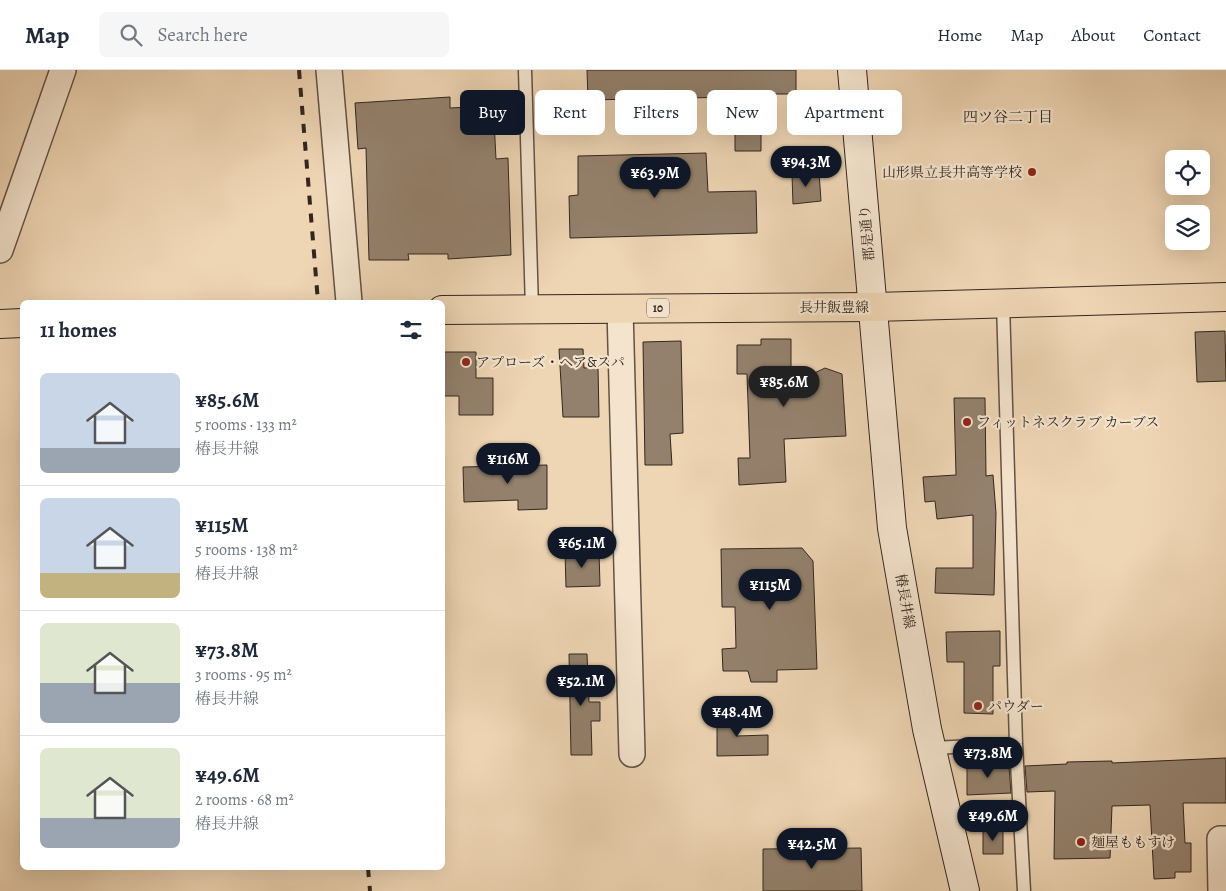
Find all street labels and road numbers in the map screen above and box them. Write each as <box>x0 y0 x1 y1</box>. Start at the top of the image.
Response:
street label: 郡是通り <box>855 204 879 262</box>
road number: 10 <box>647 298 669 318</box>
street label: 長井飯豊線 <box>799 298 869 317</box>
street label: 椿長井線 <box>891 572 919 630</box>

